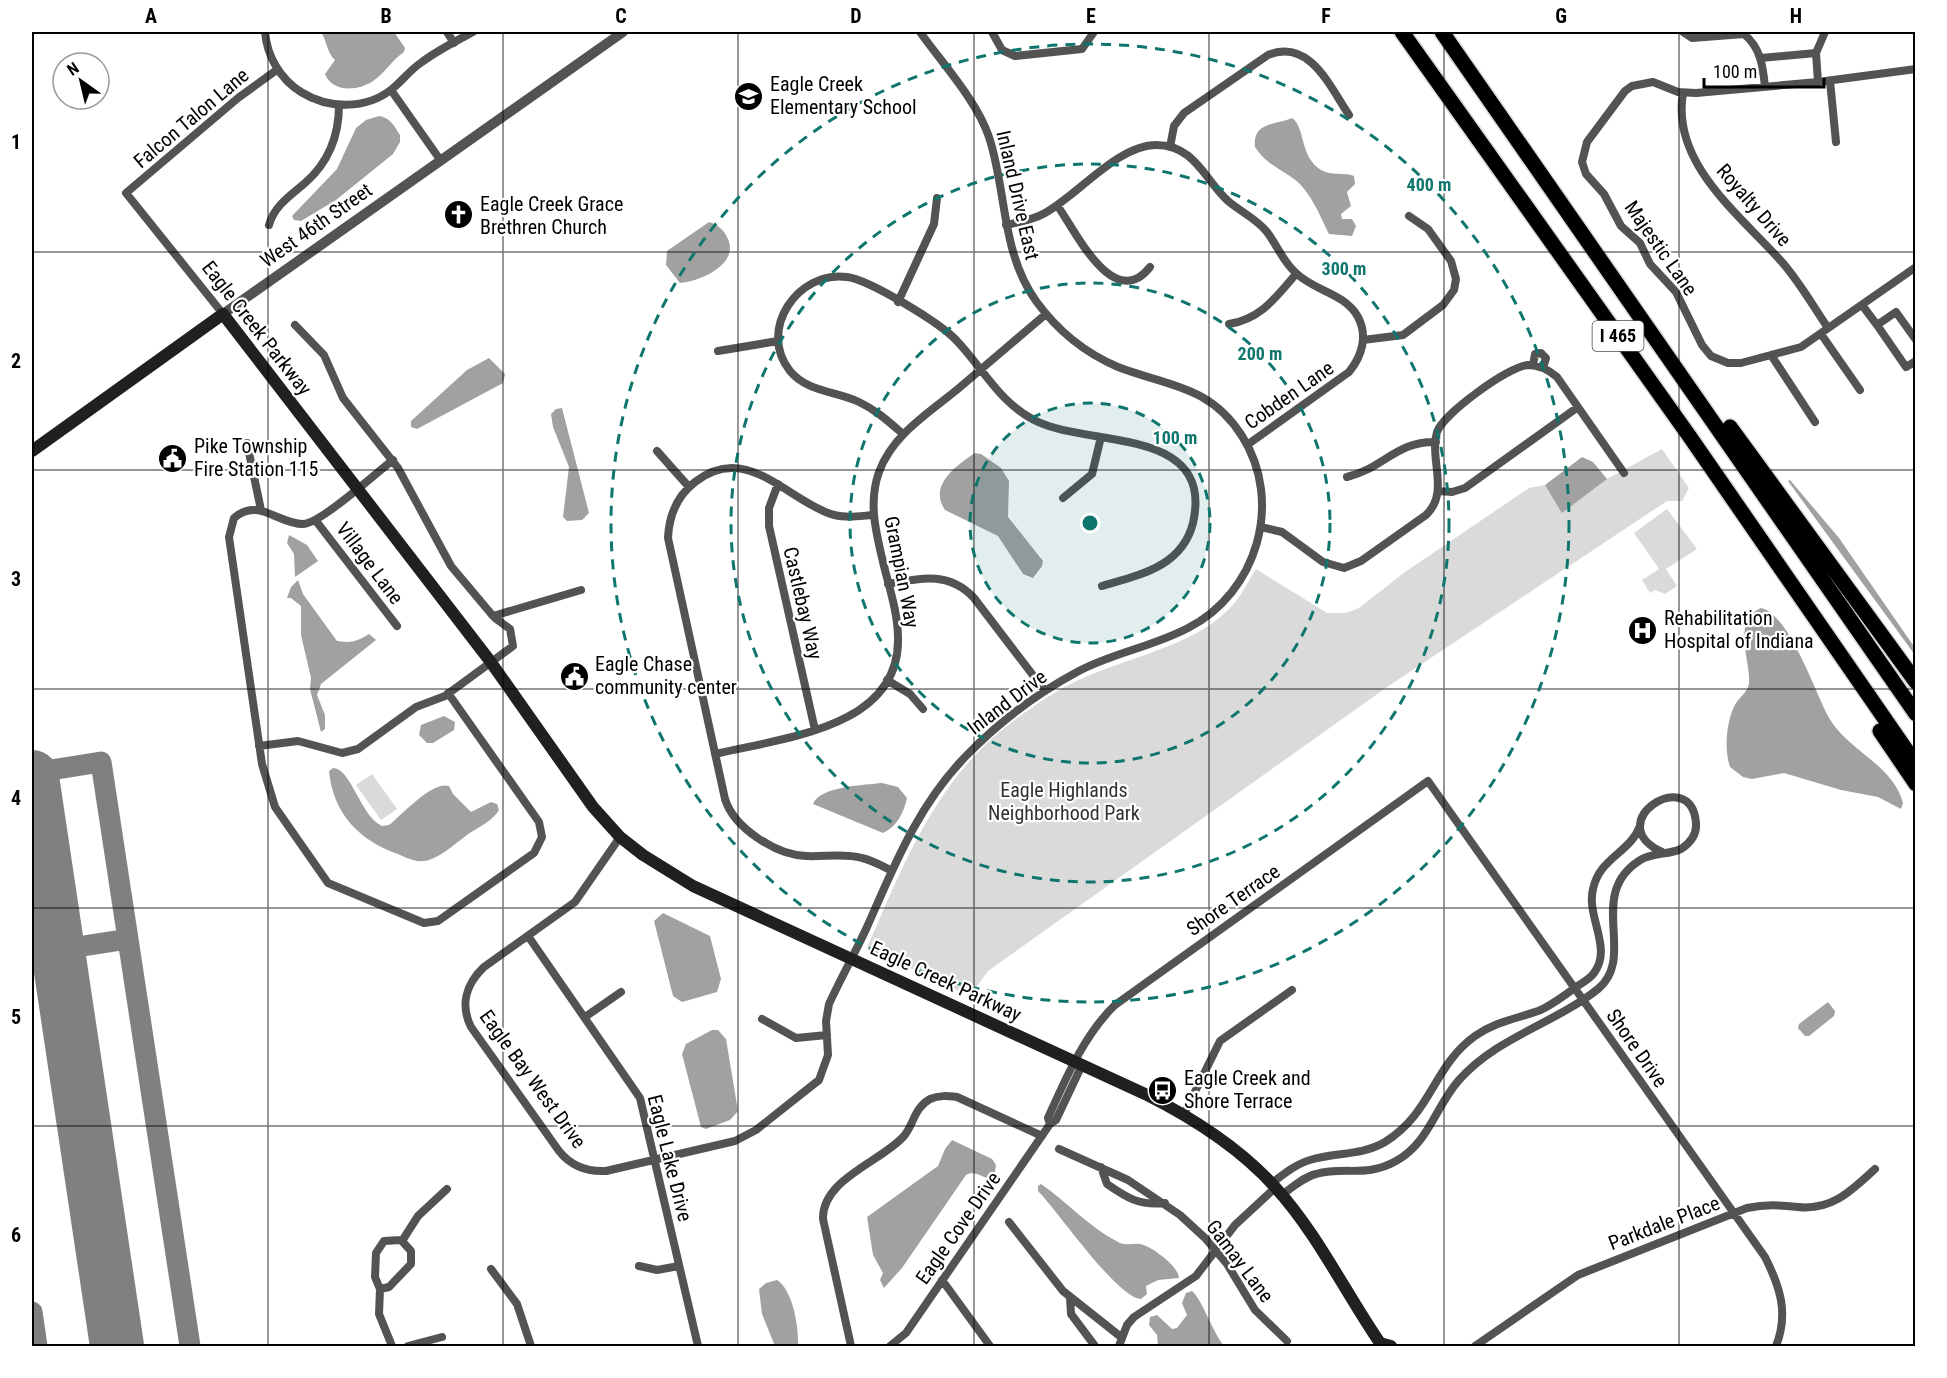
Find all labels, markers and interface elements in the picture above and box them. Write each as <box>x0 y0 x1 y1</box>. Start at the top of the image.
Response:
text: A <box>145 4 157 28</box>
text: B <box>380 4 392 28</box>
text: C <box>615 4 627 28</box>
text: D <box>850 4 862 28</box>
text: E <box>1086 4 1096 28</box>
text: F <box>1321 4 1331 28</box>
text: G <box>1555 4 1567 28</box>
text: H <box>1790 4 1802 28</box>
north arrow <box>51 51 111 111</box>
scale bar <box>1704 51 1824 89</box>
text: N <box>64 58 82 80</box>
text: 100 m <box>1713 61 1757 82</box>
street label: Falcon Talon Lane <box>129 63 253 173</box>
place label: Eagle Creek Elementary School <box>770 72 917 119</box>
school or university icon: Eagle Creek Elementary School <box>733 80 765 112</box>
street label: Inland Drive East <box>991 128 1045 262</box>
text: 1 <box>11 130 21 154</box>
street label: Royalty Drive <box>1712 159 1796 251</box>
text: 400 m <box>1407 174 1451 195</box>
street label: West 46th Street <box>256 178 376 272</box>
place label: Eagle Creek Grace Brethren Church <box>480 192 623 239</box>
street label: Majestic Lane <box>1620 196 1702 300</box>
church icon: Eagle Creek Grace Brethren Church <box>443 199 475 231</box>
street label: Eagle Creek Parkway <box>197 256 317 400</box>
text: 300 m <box>1322 258 1366 279</box>
road number: I 465 <box>1592 321 1644 351</box>
text: 200 m <box>1238 343 1282 364</box>
text: 2 <box>11 349 21 373</box>
street label: Cobden Lane <box>1240 356 1338 434</box>
text: 100 m <box>1153 427 1197 448</box>
place label: Pike Township Fire Station 115 <box>194 434 319 481</box>
public building icon: Pike Township Fire Station 115 <box>157 442 189 474</box>
centre of rings <box>1080 513 1100 533</box>
street label: Grampian Way <box>879 514 925 630</box>
street label: Village Lane <box>331 517 409 609</box>
street label: Castlebay Way <box>778 544 828 662</box>
text: 3 <box>11 567 21 591</box>
place label: Rehabilitation Hospital of Indiana <box>1664 606 1814 653</box>
hospital icon: Rehabilitation Hospital of Indiana <box>1627 614 1659 646</box>
place label: Eagle Chase community center <box>595 652 737 699</box>
public building icon: Eagle Chase community center <box>558 660 590 692</box>
street label: Inland Drive <box>963 664 1051 740</box>
park label: Eagle Highlands Neighborhood Park <box>988 778 1140 825</box>
text: 4 <box>11 786 21 810</box>
street label: Shore Terrace <box>1182 859 1284 941</box>
street label: Eagle Creek Parkway <box>867 935 1025 1027</box>
street label: Shore Drive <box>1601 1004 1673 1092</box>
text: 5 <box>11 1005 21 1029</box>
street label: Eagle Bay West Drive <box>475 1005 591 1153</box>
place label: Eagle Creek and Shore Terrace <box>1184 1066 1311 1113</box>
bus stop icon: Eagle Creek and Shore Terrace <box>1147 1074 1179 1106</box>
street label: Eagle Lake Drive <box>643 1092 697 1224</box>
street label: Eagle Cove Drive <box>910 1167 1006 1289</box>
street label: Parkdale Place <box>1605 1191 1723 1255</box>
street label: Gamay Lane <box>1201 1215 1279 1307</box>
text: 6 <box>11 1223 21 1247</box>

